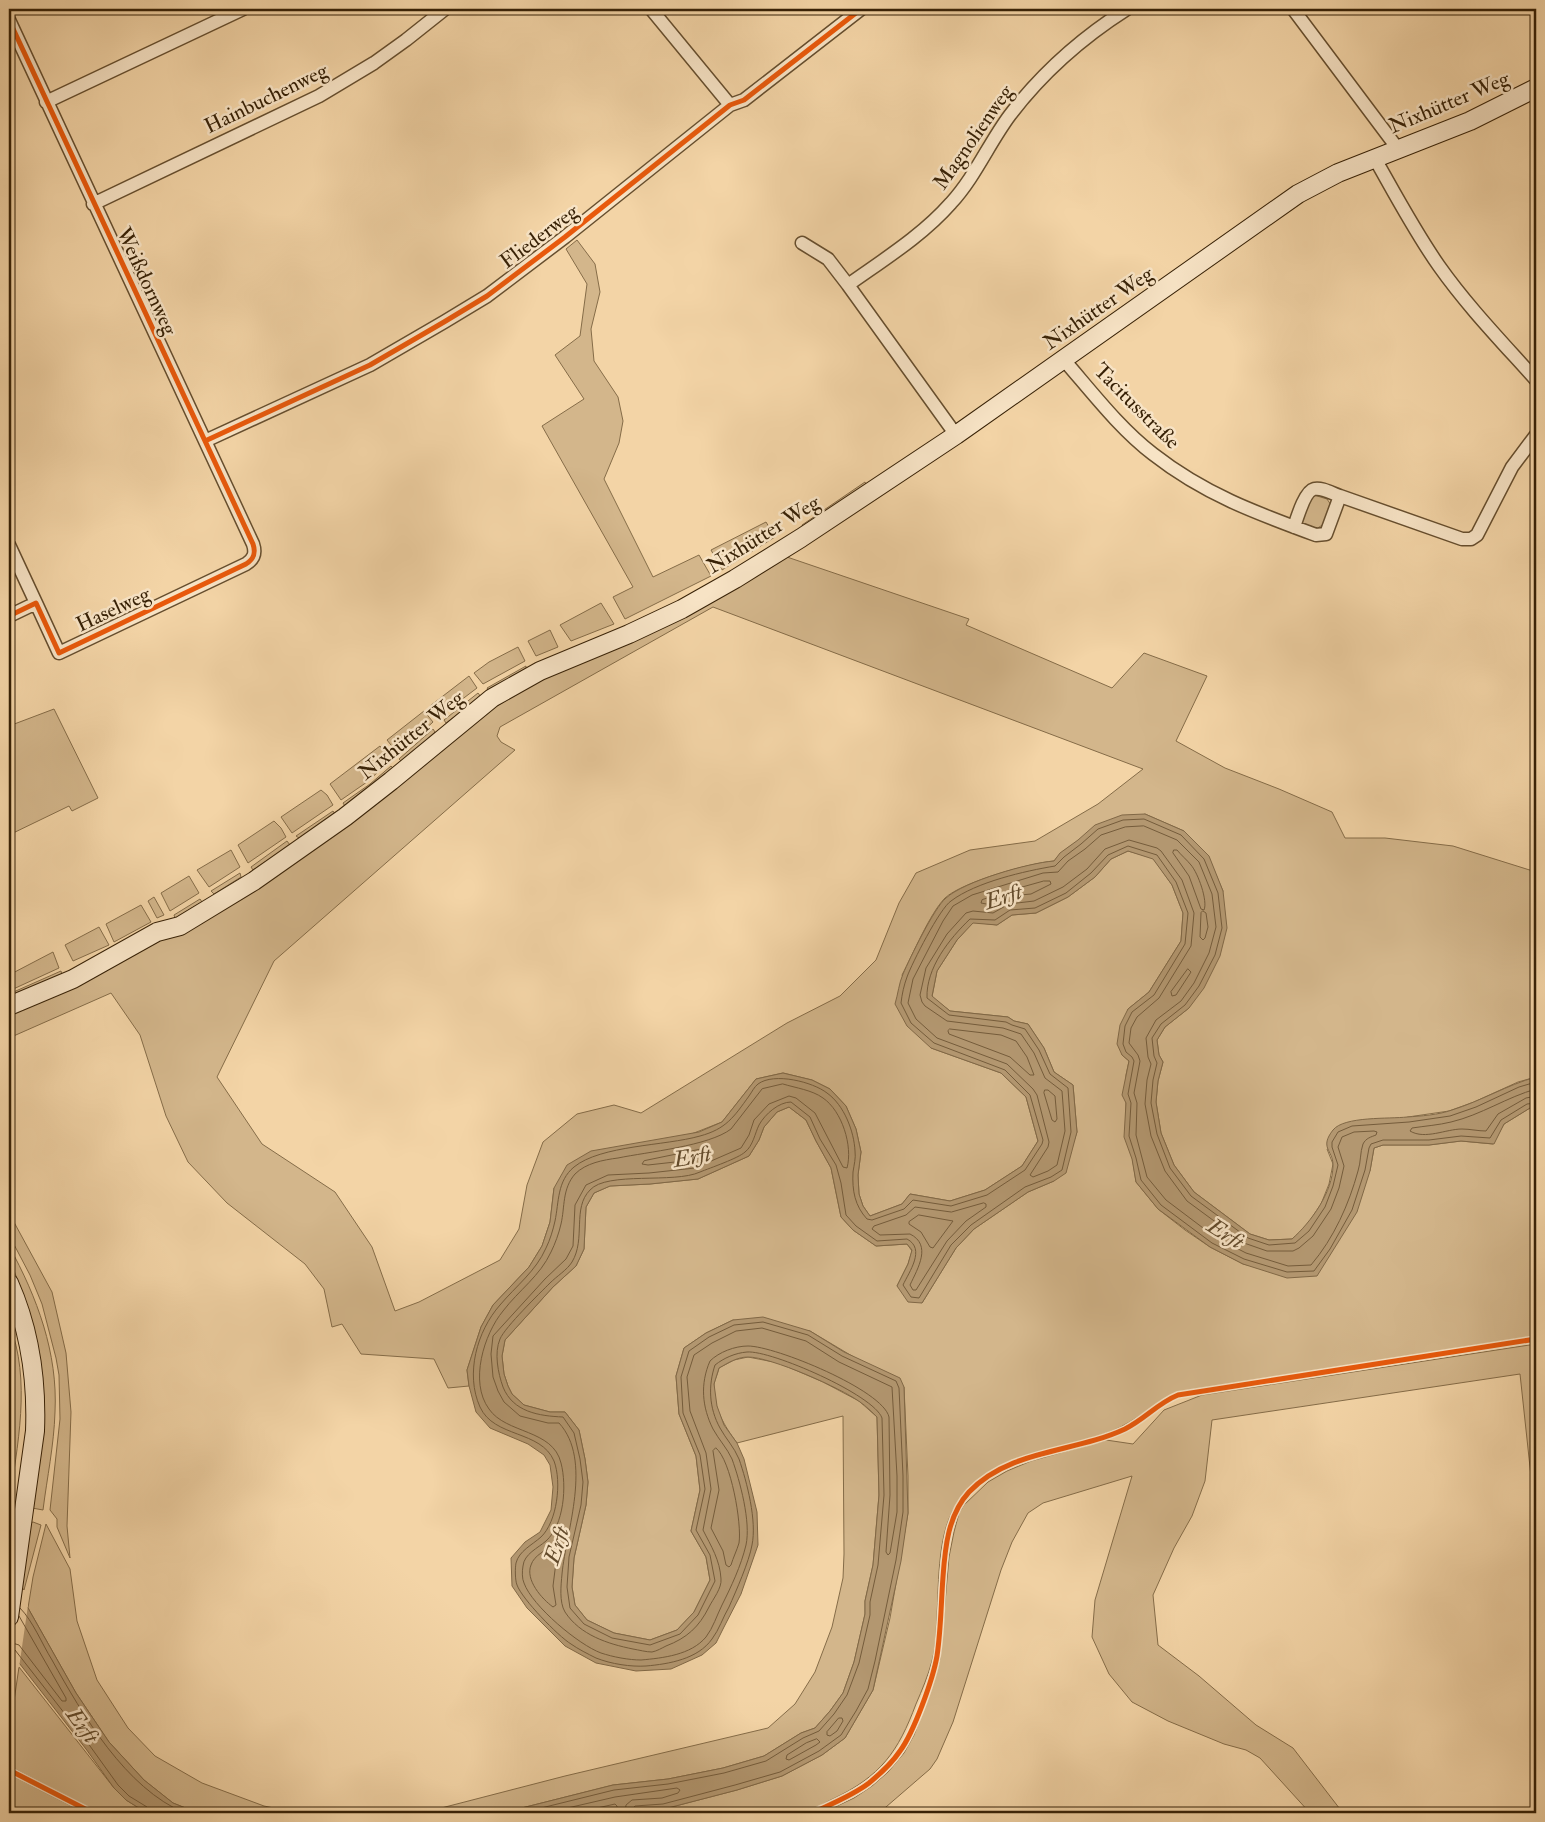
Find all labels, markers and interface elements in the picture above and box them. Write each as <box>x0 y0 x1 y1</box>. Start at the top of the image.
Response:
street label: Hainbuchenweg <box>200 57 333 140</box>
street label: Nixhütter Weg <box>1385 65 1514 140</box>
street label: Magnolienweg <box>927 79 1020 195</box>
street label: Fliederweg <box>495 198 585 275</box>
street label: Weißdornweg <box>109 222 184 340</box>
street label: Nixhütter Weg <box>1038 260 1159 356</box>
street label: Tacitusstraße <box>1088 357 1186 455</box>
street label: Nixhütter Weg <box>702 489 825 580</box>
street label: Haselweg <box>72 580 155 638</box>
street label: Nixhütter Weg <box>353 684 470 786</box>
water label: Erft <box>979 877 1027 917</box>
water label: Erft <box>669 1140 715 1174</box>
water label: Erft <box>1200 1211 1250 1257</box>
water label: Erft <box>537 1521 577 1570</box>
water label: Erft <box>59 1700 106 1750</box>

